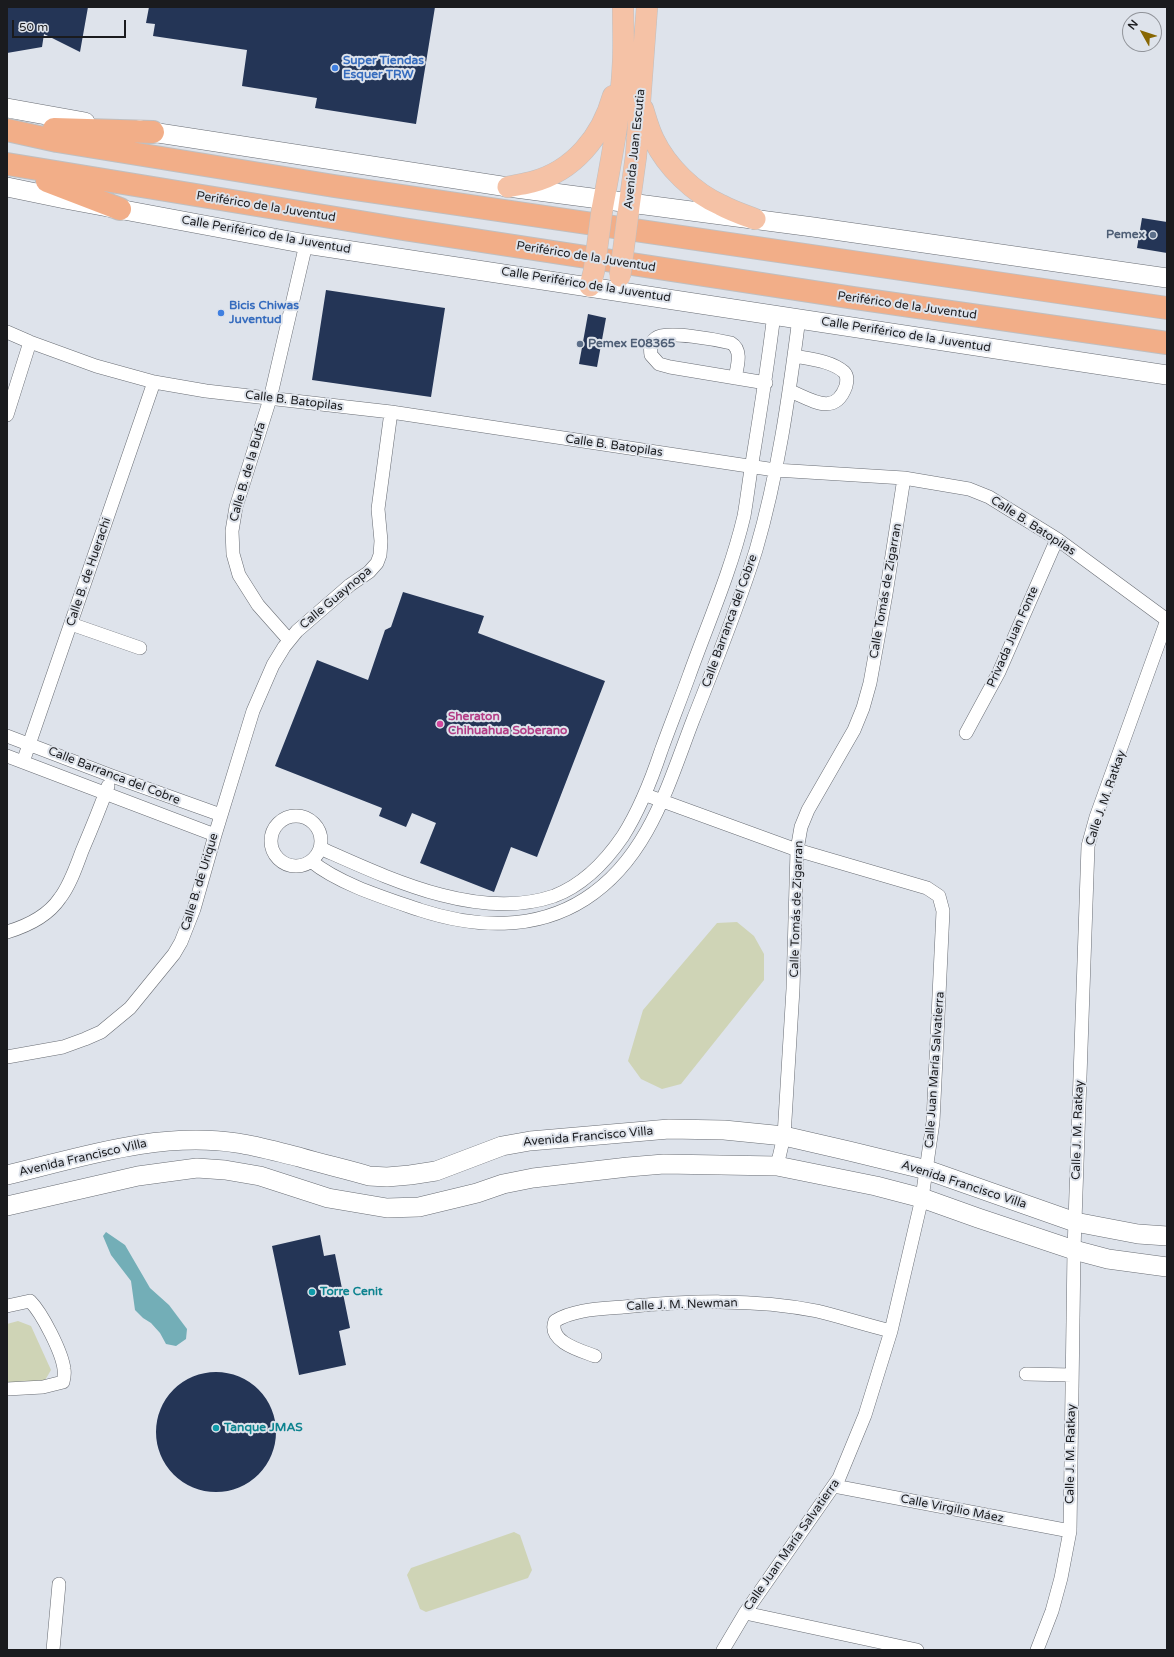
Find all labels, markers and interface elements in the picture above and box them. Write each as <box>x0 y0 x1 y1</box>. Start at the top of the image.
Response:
scale bar <box>14 12 128 38</box>
north arrow <box>1122 12 1162 52</box>
text: N <box>1125 17 1141 32</box>
text: 50 m <box>19 20 48 34</box>
place label: Super Tiendas Esquer TRW <box>343 54 424 82</box>
marker: Super Tiendas Esquer TRW <box>330 63 340 73</box>
street label: Avenida Juan Escutia <box>622 88 648 210</box>
street label: Periférico de la Juventud <box>195 189 337 225</box>
street label: Calle Periférico de la Juventud <box>180 213 352 257</box>
place label: Pemex <box>1106 228 1145 242</box>
marker: Pemex <box>1148 230 1158 240</box>
street label: Periférico de la Juventud <box>515 239 657 275</box>
street label: Calle Periférico de la Juventud <box>500 264 672 306</box>
street label: Periférico de la Juventud <box>836 289 978 323</box>
place label: Bicis Chiwas Juventud <box>229 299 299 327</box>
marker: Bicis Chiwas Juventud <box>216 308 226 318</box>
street label: Calle Periférico de la Juventud <box>820 314 992 356</box>
place label: Pemex E08365 <box>588 337 675 351</box>
marker: Pemex E08365 <box>575 339 585 349</box>
street label: Calle B. Batopilas <box>244 388 344 414</box>
street label: Calle B. de la Bufa <box>227 421 269 523</box>
street label: Calle B. Batopilas <box>564 432 664 460</box>
street label: Calle B. Batopilas <box>988 493 1078 559</box>
street label: Calle B. de Huerachi <box>64 516 114 628</box>
street label: Calle Tomás de Zigarran <box>867 522 905 660</box>
street label: Calle Barranca del Cobre <box>699 553 761 689</box>
street label: Calle Guaynopa <box>297 564 375 632</box>
street label: Privada Juan Fonte <box>984 584 1042 690</box>
place label: Sheraton Chihuahua Soberano <box>448 710 567 738</box>
marker: Sheraton Chihuahua Soberano <box>435 719 445 729</box>
street label: Calle Barranca del Cobre <box>46 744 182 808</box>
street label: Calle J. M. Ratkay <box>1083 748 1129 848</box>
street label: Calle B. de Urique <box>178 832 222 932</box>
street label: Calle Tomás de Zigarran <box>787 840 807 978</box>
street label: Calle Juan María Salvatierra <box>922 991 948 1149</box>
street label: Calle J. M. Ratkay <box>1069 1080 1087 1180</box>
street label: Avenida Francisco Villa <box>522 1124 654 1150</box>
street label: Avenida Francisco Villa <box>18 1136 148 1180</box>
street label: Avenida Francisco Villa <box>900 1158 1028 1212</box>
place label: Torre Cenit <box>320 1285 383 1299</box>
marker: Torre Cenit <box>307 1287 317 1297</box>
street label: Calle J. M. Newman <box>626 1296 738 1314</box>
street label: Calle J. M. Ratkay <box>1063 1404 1079 1504</box>
place label: Tanque JMAS <box>224 1421 303 1435</box>
marker: Tanque JMAS <box>211 1423 221 1433</box>
street label: Calle Juan María Salvatierra <box>741 1477 843 1613</box>
street label: Calle Virgilio Máez <box>899 1492 1005 1526</box>

